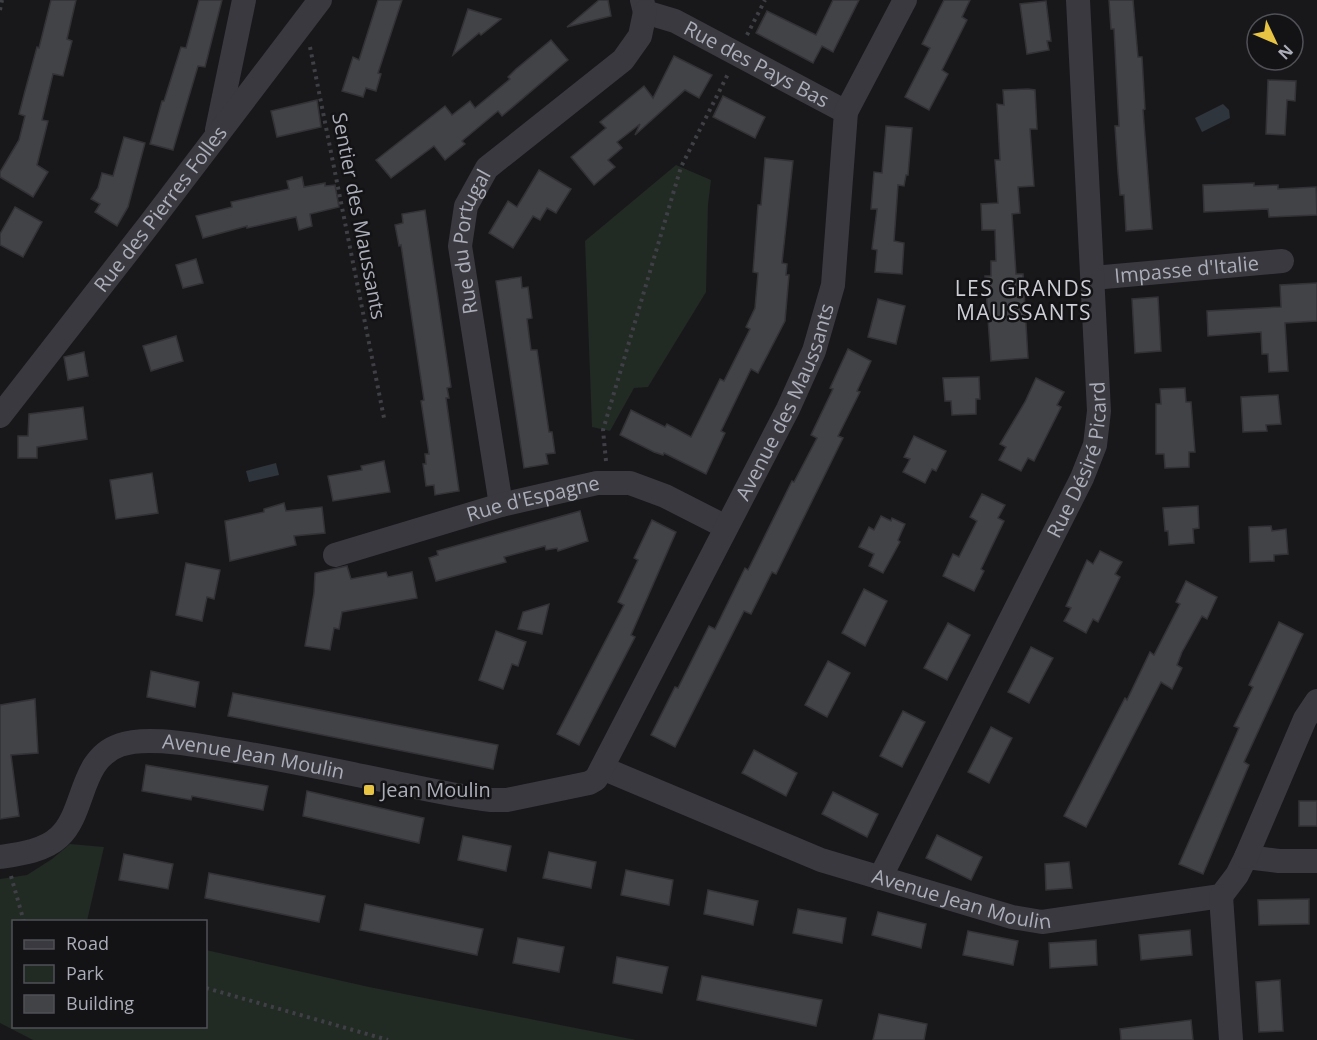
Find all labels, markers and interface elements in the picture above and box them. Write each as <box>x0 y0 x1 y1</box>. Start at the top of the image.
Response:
north arrow <box>1245 12 1305 72</box>
street label: Rue des Pays Bas <box>679 14 834 114</box>
text: N <box>1273 40 1298 65</box>
street label: Sentier des Maussants <box>326 110 393 322</box>
street label: Rue des Pierres Folles <box>88 120 233 297</box>
street label: Rue du Portugal <box>446 164 497 316</box>
street label: Impasse d'Italie <box>1113 249 1260 289</box>
district label: LES GRANDS MAUSSANTS <box>955 274 1093 326</box>
street label: Avenue des Maussants <box>729 300 840 505</box>
street label: Rue Désiré Picard <box>1040 381 1112 542</box>
street label: Rue d'Espagne <box>463 469 602 528</box>
street label: Avenue Jean Moulin <box>161 727 347 785</box>
place label: Jean Moulin <box>379 776 491 803</box>
marker: Jean Moulin <box>362 783 376 797</box>
street label: Avenue Jean Moulin <box>869 862 1053 935</box>
legend <box>12 920 207 1028</box>
text: Road <box>66 931 109 955</box>
text: Park <box>66 961 104 985</box>
text: Building <box>66 991 134 1015</box>

